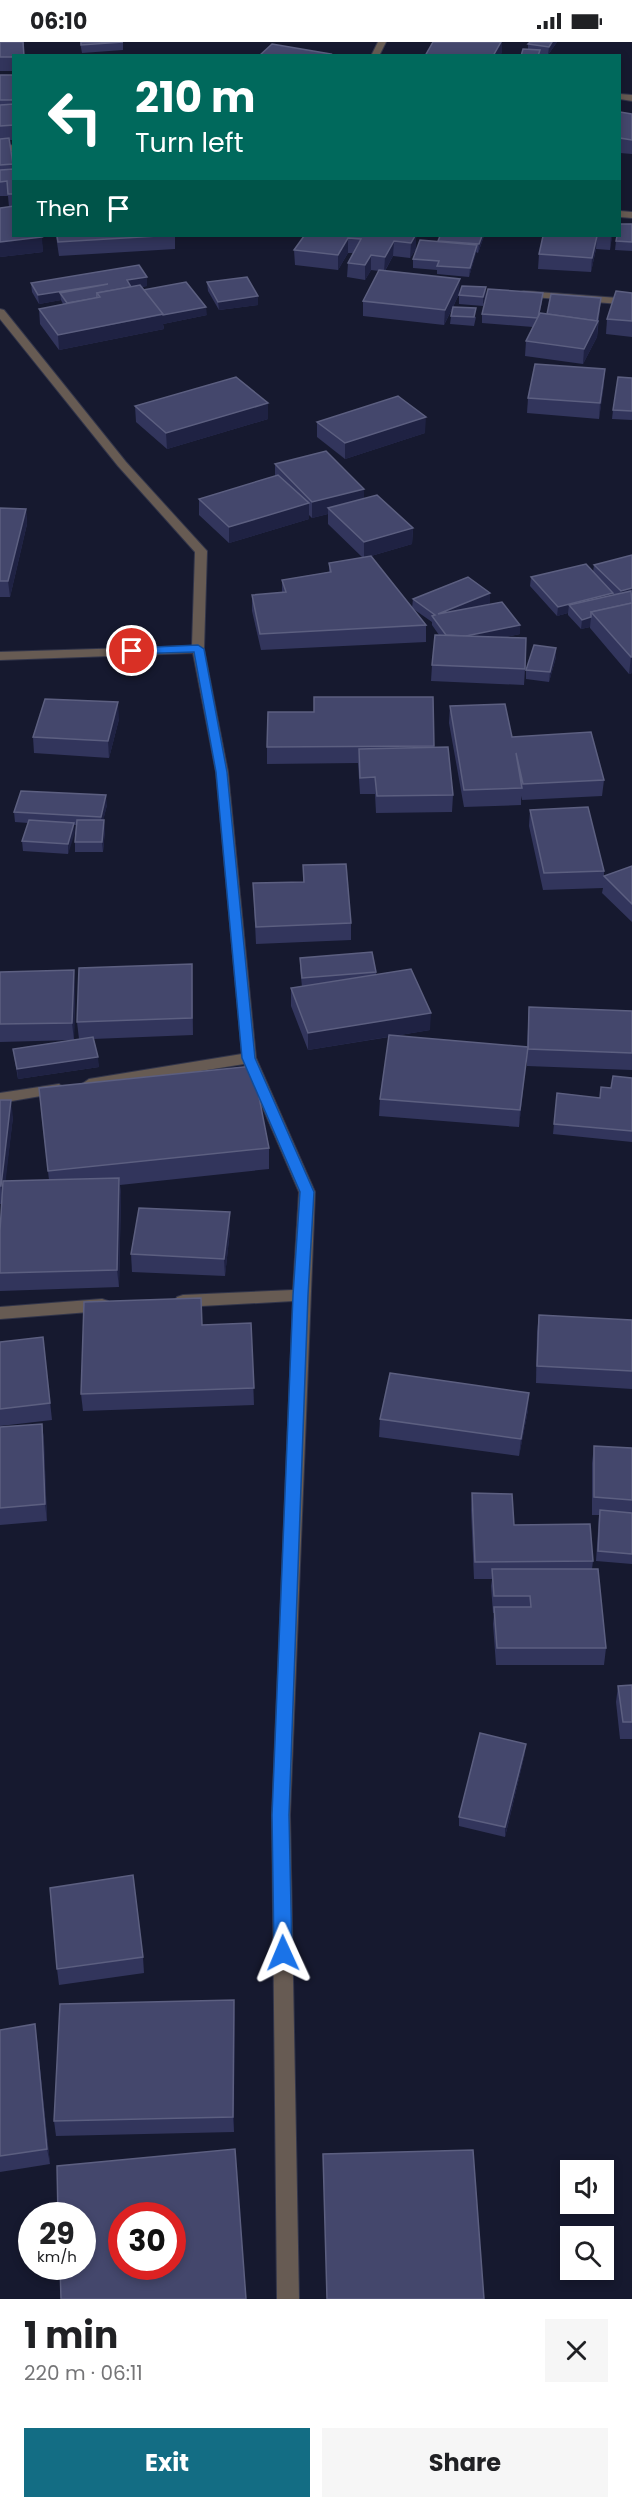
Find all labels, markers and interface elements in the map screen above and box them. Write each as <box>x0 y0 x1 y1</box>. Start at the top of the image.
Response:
text: 06:10 <box>30 6 87 37</box>
text: 210 m <box>135 68 256 127</box>
icon: left <box>36 78 114 156</box>
text: Turn left <box>135 124 244 161</box>
icon: arrive <box>102 192 135 225</box>
text: Then <box>36 193 90 224</box>
pin <box>106 625 157 676</box>
icon: arrive <box>115 634 148 667</box>
position arrow <box>251 1921 315 1985</box>
map controls <box>560 2160 614 2280</box>
button: sound <box>560 2160 614 2214</box>
speed limit sign: 30 <box>108 2202 186 2280</box>
text: 29 <box>39 2212 75 2255</box>
button: search <box>560 2226 614 2280</box>
text: km/h <box>37 2246 77 2267</box>
text: 1 min <box>24 2310 118 2361</box>
button: close <box>545 2319 608 2382</box>
text: 220 m · 06:11 <box>24 2359 143 2387</box>
button: Exit <box>24 2428 310 2497</box>
button: Share <box>322 2428 608 2497</box>

